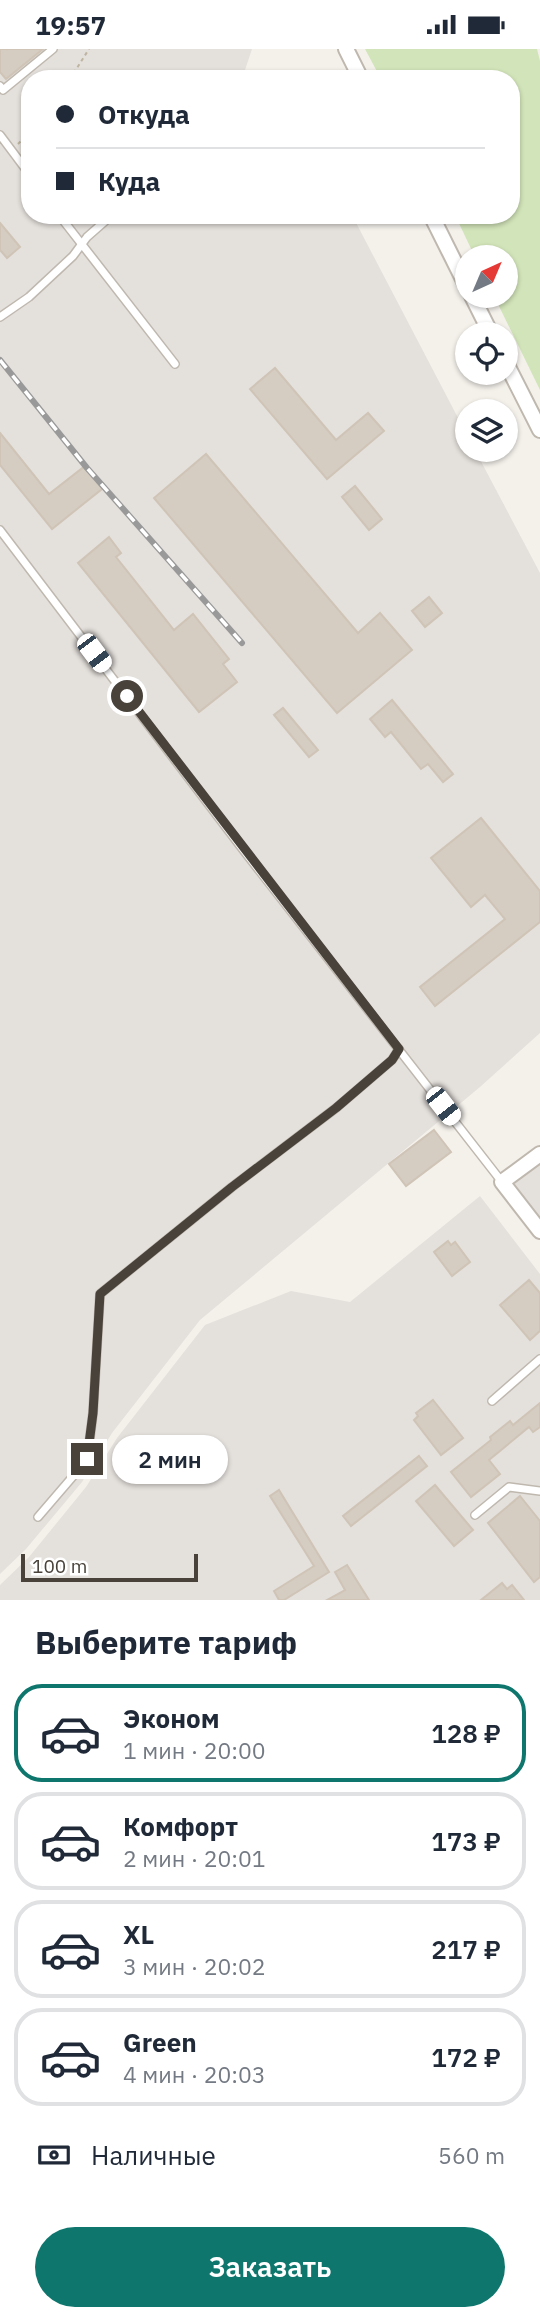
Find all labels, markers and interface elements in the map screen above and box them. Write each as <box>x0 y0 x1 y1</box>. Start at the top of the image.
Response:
text: 19:57 <box>35 8 106 42</box>
text: Откуда <box>98 97 190 131</box>
text: Куда <box>98 164 160 198</box>
north arrow <box>455 245 518 308</box>
map controls <box>455 245 518 462</box>
button: locate <box>455 322 518 385</box>
button: layers <box>455 399 518 462</box>
car <box>73 630 116 676</box>
route start <box>111 680 143 712</box>
car <box>422 1083 465 1129</box>
callout: 2 мин <box>112 1435 227 1483</box>
route end <box>71 1443 103 1475</box>
text: 2 мин <box>138 1444 202 1474</box>
scale bar <box>21 1551 198 1583</box>
text: 100 m <box>32 1554 87 1578</box>
text: Выберите тариф <box>35 1621 297 1663</box>
text: Эконом <box>123 1701 220 1735</box>
icon: car <box>39 1702 102 1765</box>
text: 128 ₽ <box>431 1716 501 1750</box>
text: 1 мин · 20:00 <box>123 1735 266 1765</box>
text: Комфорт <box>123 1809 238 1843</box>
icon: car <box>39 1810 102 1873</box>
text: 173 ₽ <box>431 1824 501 1858</box>
text: 2 мин · 20:01 <box>123 1843 266 1873</box>
text: XL <box>123 1917 154 1951</box>
icon: car <box>39 1918 102 1981</box>
text: 217 ₽ <box>431 1932 501 1966</box>
text: 3 мин · 20:02 <box>123 1951 266 1981</box>
text: Green <box>123 2025 197 2059</box>
icon: car <box>39 2026 102 2089</box>
text: 172 ₽ <box>431 2040 501 2074</box>
text: 4 мин · 20:03 <box>123 2059 266 2089</box>
icon: cash <box>35 2136 73 2174</box>
text: Наличные <box>91 2138 216 2172</box>
text: 560 m <box>438 2140 505 2170</box>
button: Заказать <box>35 2227 505 2307</box>

